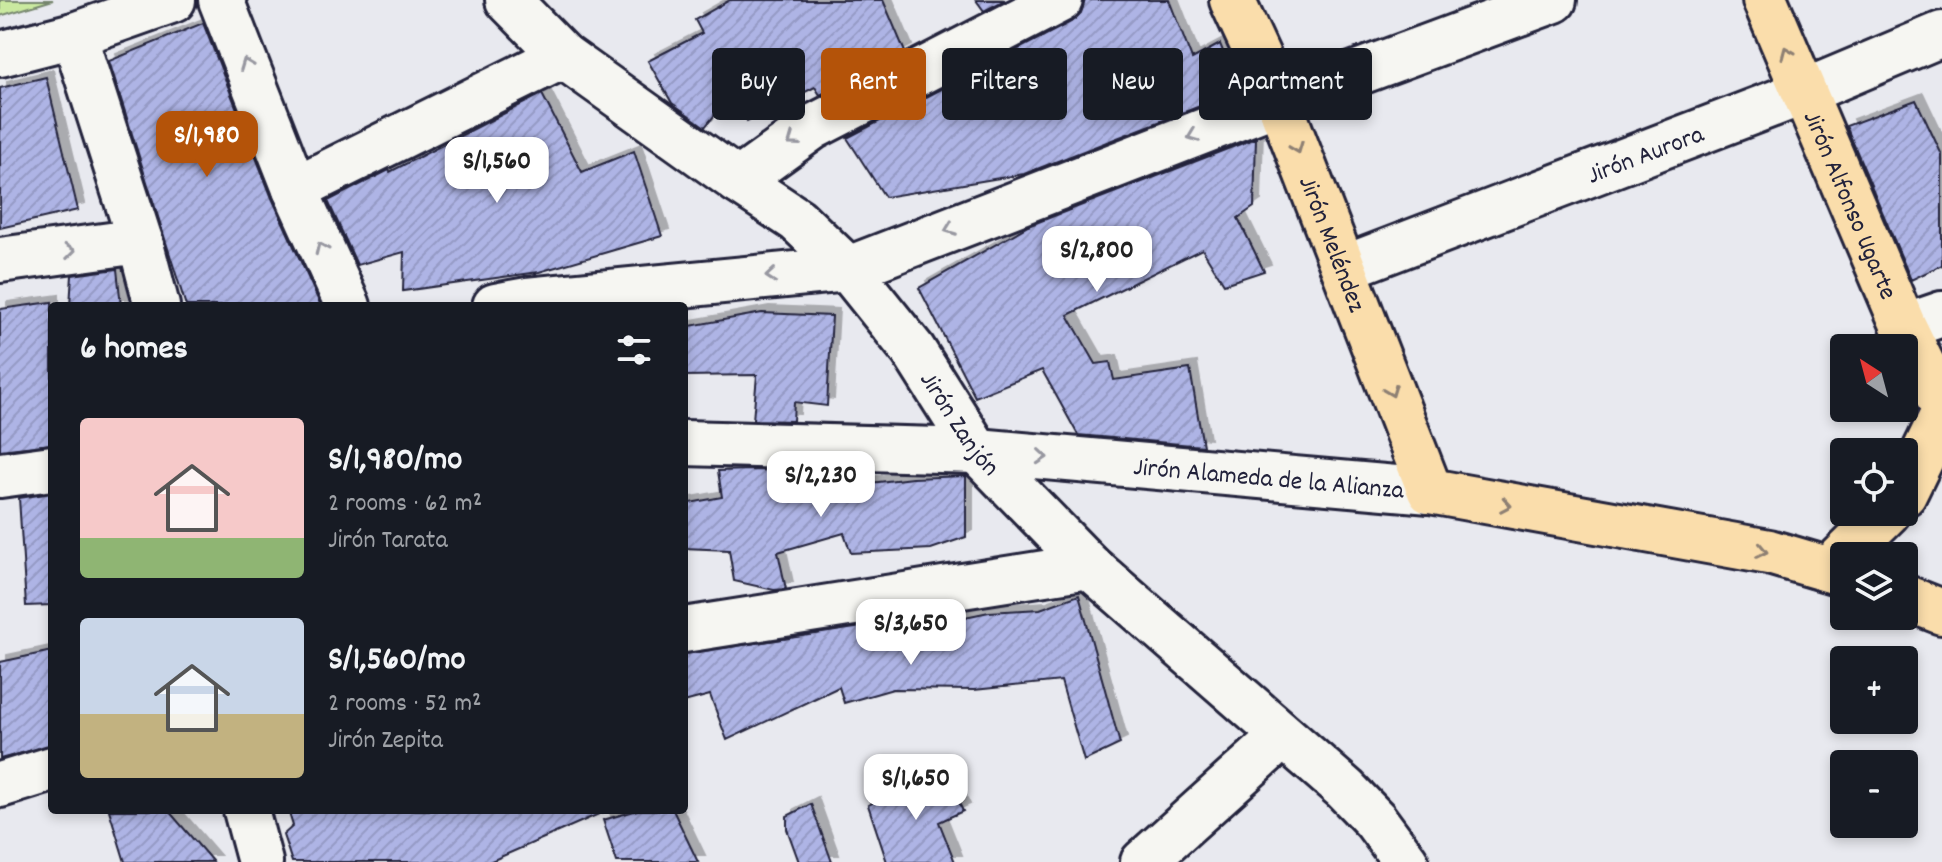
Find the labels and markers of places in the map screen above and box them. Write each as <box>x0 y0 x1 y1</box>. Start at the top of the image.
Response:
pin: S/1,980 <box>133 111 281 179</box>
pin: S/1,560 <box>423 137 571 205</box>
pin: S/2,800 <box>1023 226 1171 294</box>
pin: S/2,230 <box>747 451 895 519</box>
pin: S/3,650 <box>837 599 985 667</box>
pin: S/1,650 <box>842 754 990 822</box>

